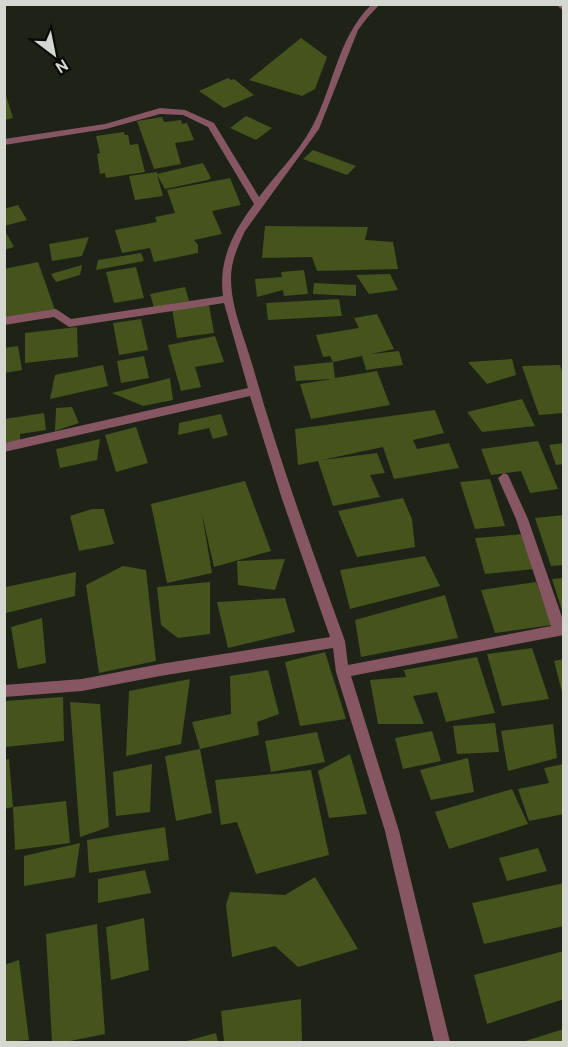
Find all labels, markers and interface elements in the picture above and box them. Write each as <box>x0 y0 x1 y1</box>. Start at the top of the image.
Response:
north arrow <box>24 24 84 84</box>
text: N <box>51 53 71 77</box>

